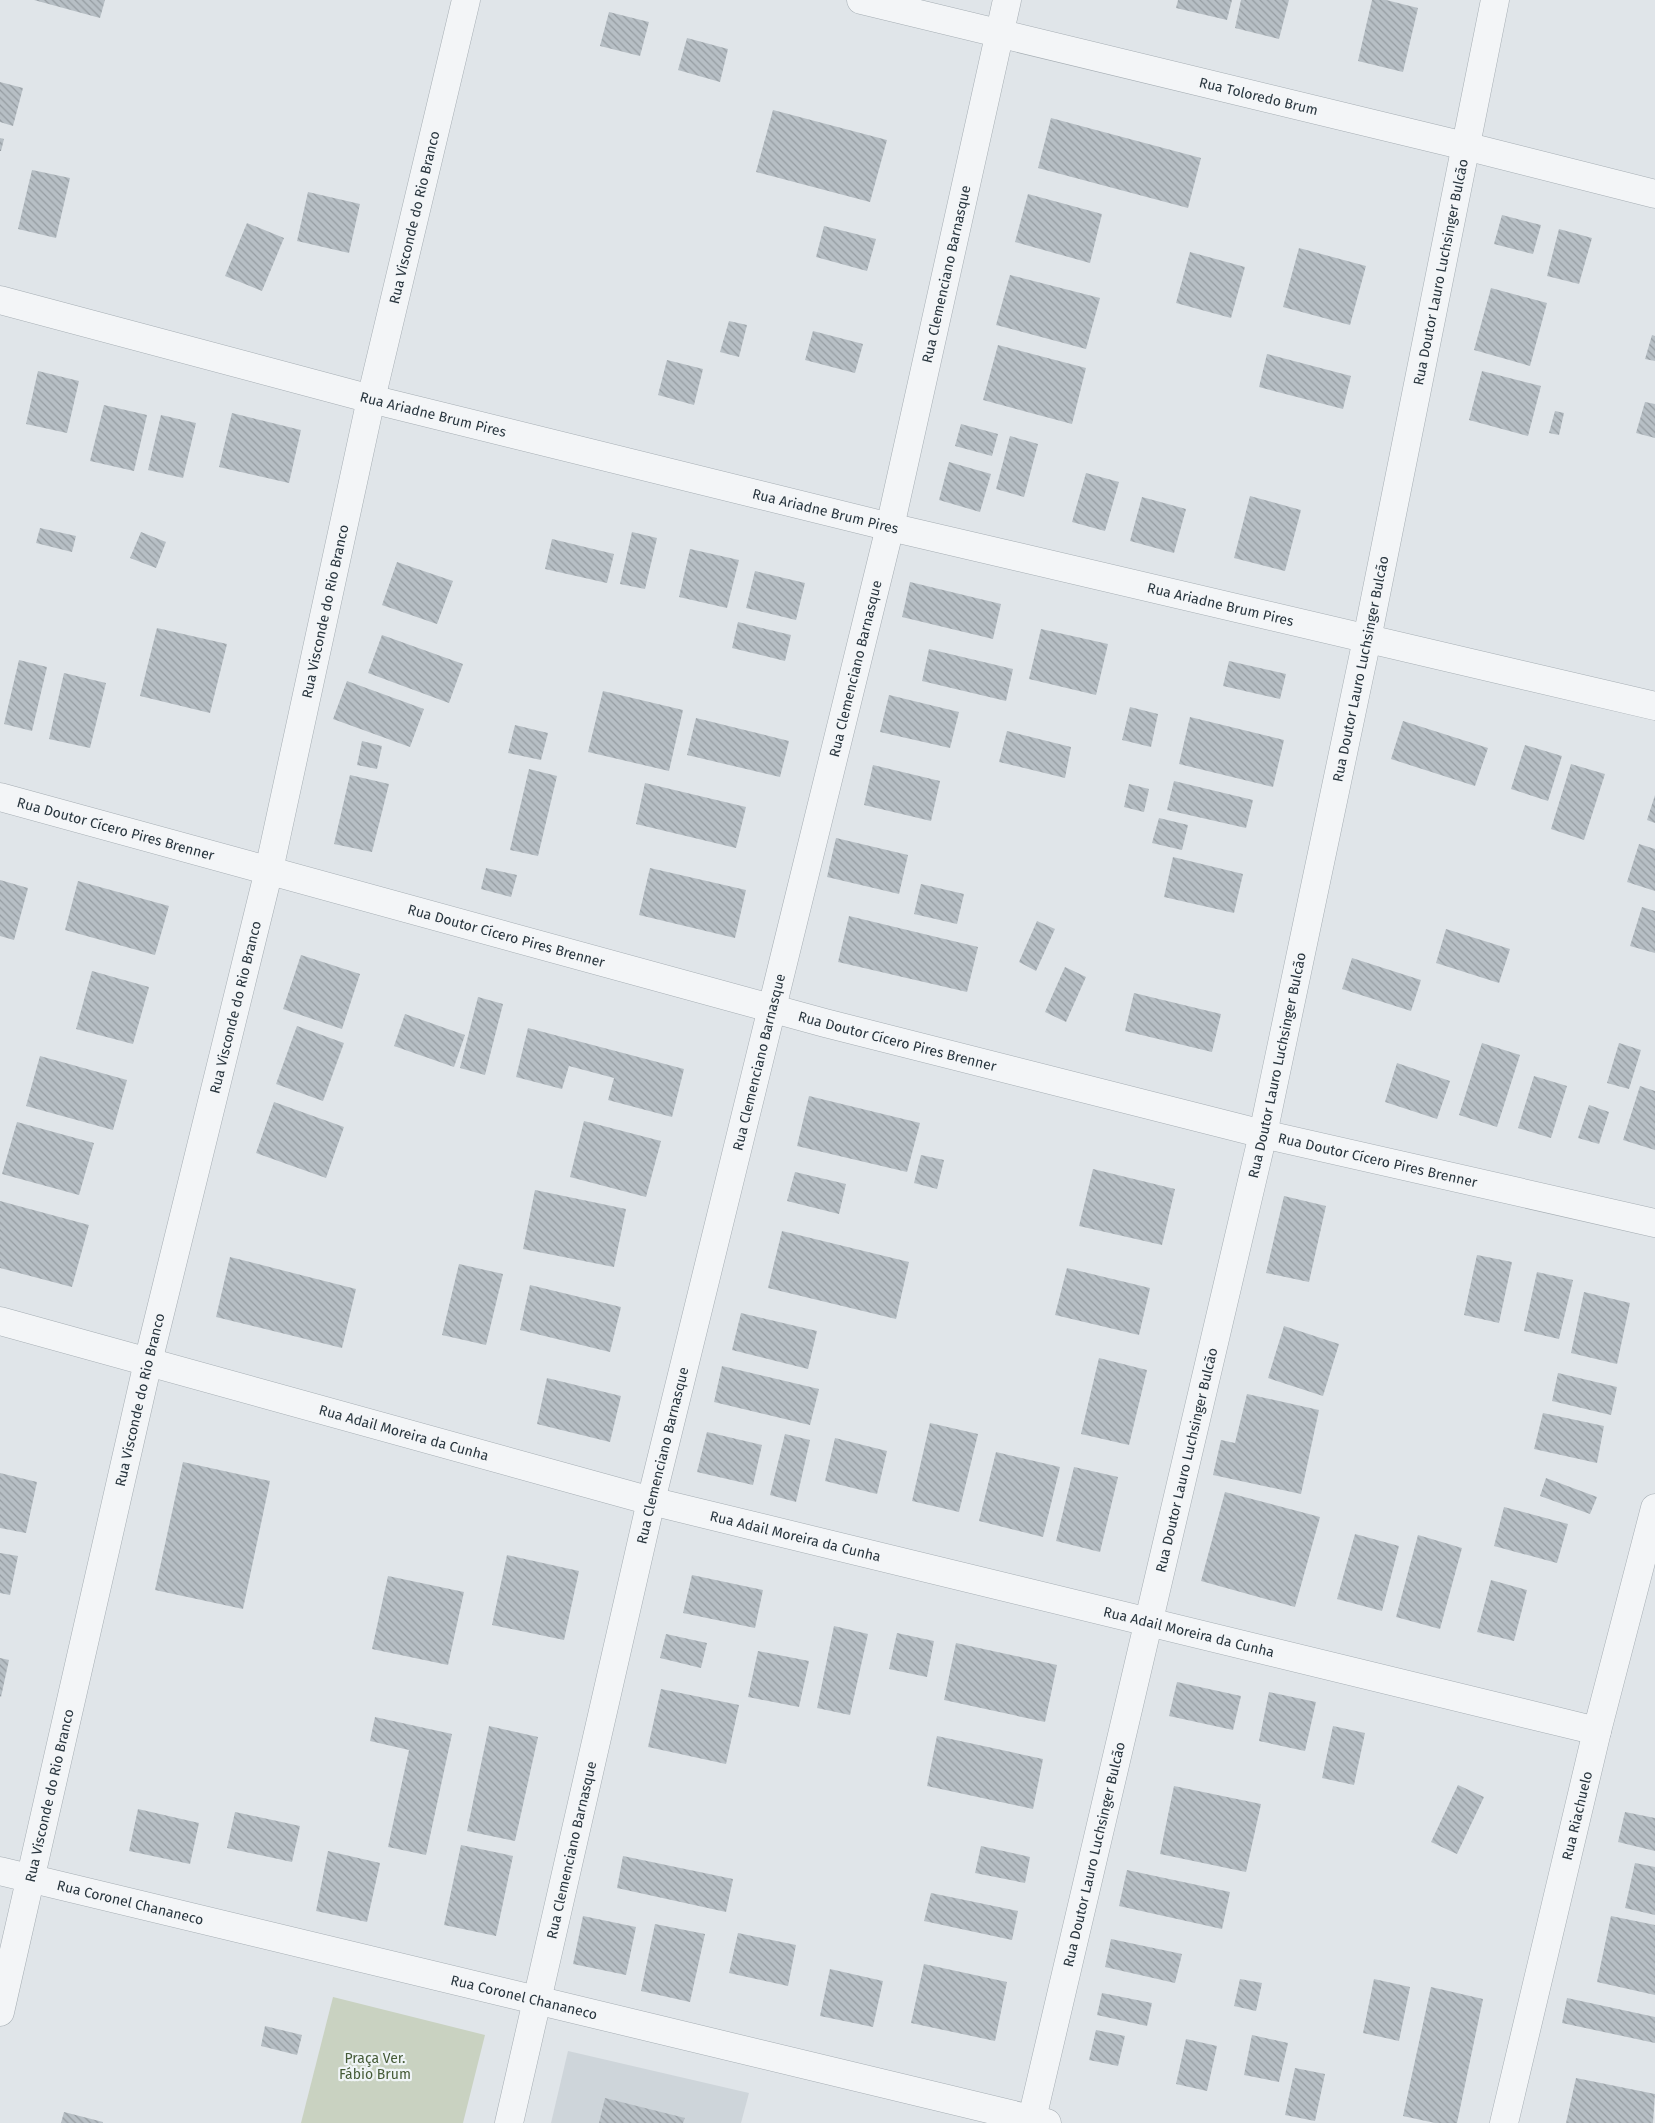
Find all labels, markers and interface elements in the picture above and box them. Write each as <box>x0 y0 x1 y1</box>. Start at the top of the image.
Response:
street label: Rua Toloredo Brum <box>1197 74 1320 119</box>
street label: Rua Visconde do Rio Branco <box>386 129 444 306</box>
street label: Rua Doutor Lauro Luchsinger Bulcão <box>1410 157 1472 387</box>
street label: Rua Clemenciano Barnasque <box>919 184 975 365</box>
street label: Rua Ariadne Brum Pires <box>358 388 508 441</box>
street label: Rua Ariadne Brum Pires <box>750 485 901 538</box>
street label: Rua Visconde do Rio Branco <box>298 523 353 700</box>
street label: Rua Doutor Lauro Luchsinger Bulcão <box>1329 554 1392 784</box>
street label: Rua Clemenciano Barnasque <box>826 579 886 759</box>
street label: Rua Ariadne Brum Pires <box>1145 579 1296 630</box>
street label: Rua Doutor Cícero Pires Brenner <box>15 794 217 864</box>
street label: Rua Doutor Cícero Pires Brenner <box>406 901 607 971</box>
street label: Rua Visconde do Rio Branco <box>206 919 265 1095</box>
street label: Rua Doutor Lauro Luchsinger Bulcão <box>1245 951 1310 1180</box>
street label: Rua Clemenciano Barnasque <box>729 972 789 1152</box>
street label: Rua Doutor Cícero Pires Brenner <box>796 1008 999 1075</box>
street label: Rua Doutor Cícero Pires Brenner <box>1276 1130 1480 1192</box>
street label: Rua Visconde do Rio Branco <box>112 1311 169 1488</box>
street label: Rua Doutor Lauro Luchsinger Bulcão <box>1152 1346 1222 1574</box>
street label: Rua Clemenciano Barnasque <box>633 1365 693 1546</box>
street label: Rua Adail Moreira da Cunha <box>317 1402 490 1465</box>
street label: Rua Adail Moreira da Cunha <box>708 1508 882 1566</box>
street label: Rua Adail Moreira da Cunha <box>1102 1603 1276 1661</box>
street label: Rua Visconde do Rio Branco <box>22 1707 78 1884</box>
street label: Rua Doutor Lauro Luchsinger Bulcão <box>1060 1740 1129 1969</box>
street label: Rua Clemenciano Barnasque <box>543 1760 600 1941</box>
street label: Rua Riachuelo <box>1559 1769 1596 1862</box>
street label: Rua Coronel Chananeco <box>55 1877 205 1929</box>
street label: Rua Coronel Chananeco <box>449 1972 599 2023</box>
park label: Praça Ver. Fábio Brum <box>339 2050 411 2083</box>

